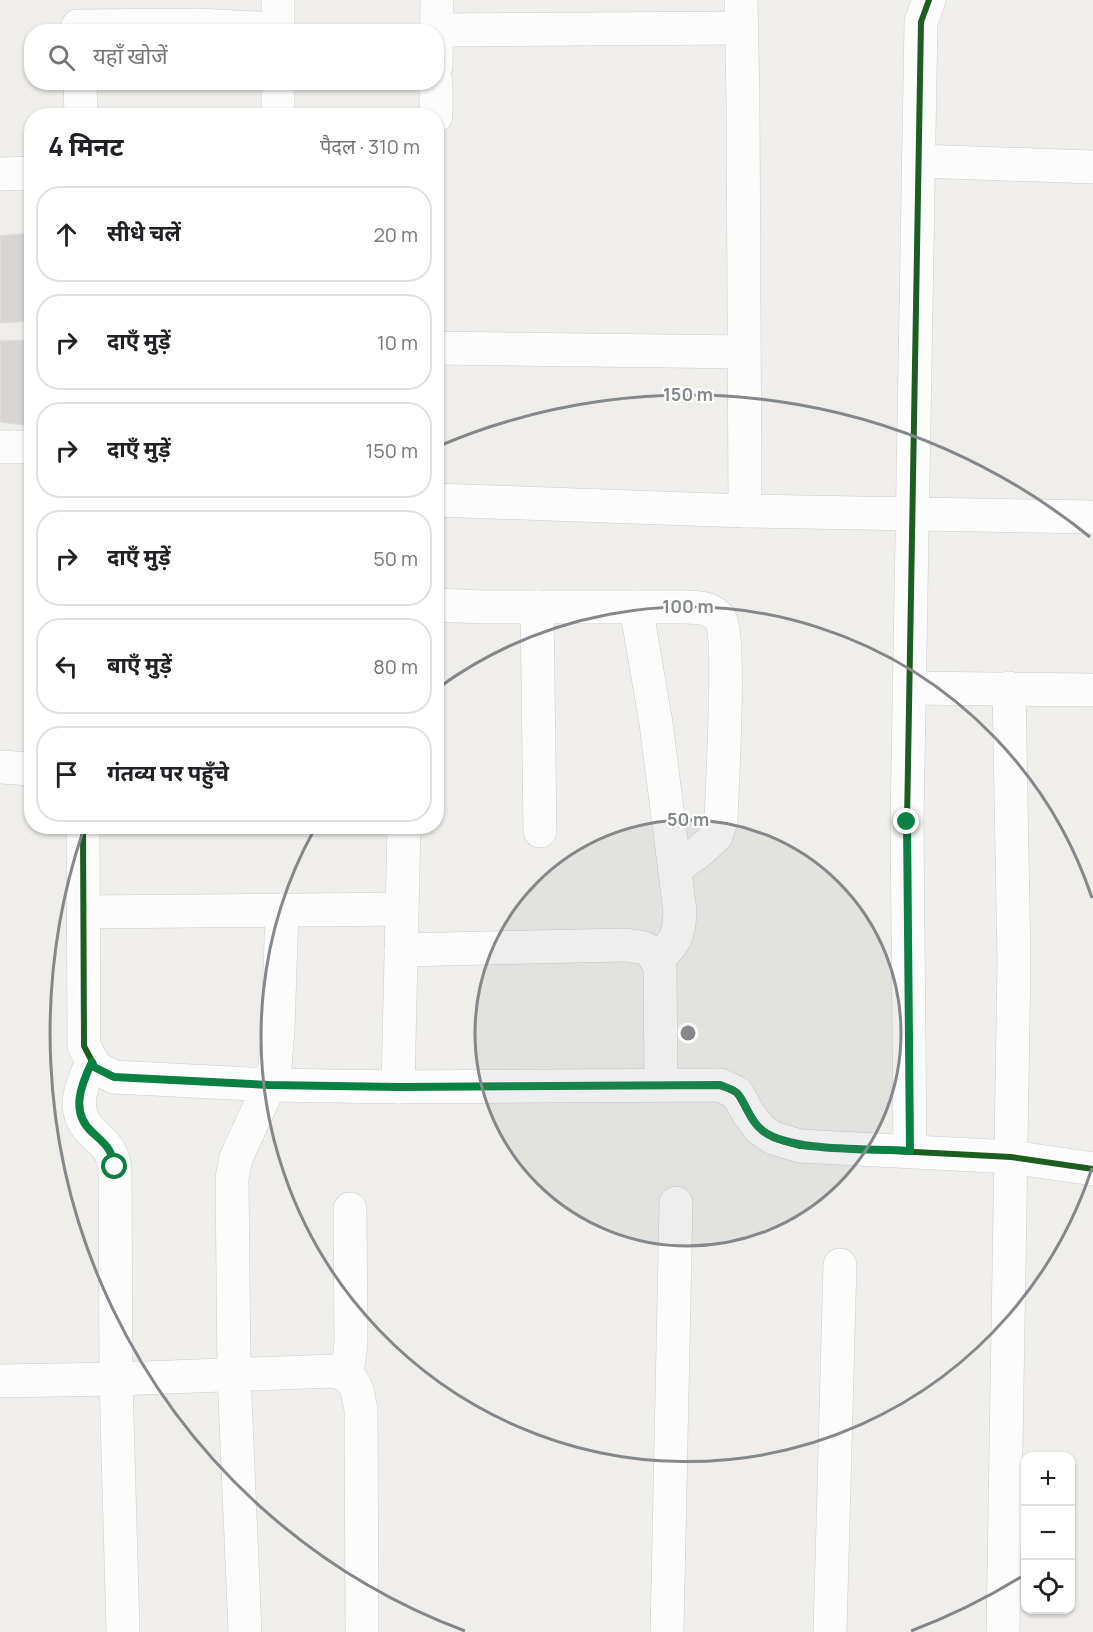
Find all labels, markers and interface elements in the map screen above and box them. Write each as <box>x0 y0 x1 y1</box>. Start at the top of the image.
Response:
search box <box>24 24 444 90</box>
icon: search <box>45 41 78 74</box>
text: यहाँ खोजें <box>93 41 168 71</box>
text: 4 मिनट <box>48 128 124 164</box>
text: पैदल · 310 m <box>320 133 420 160</box>
icon: ahead <box>50 218 83 251</box>
text: सीधे चलें <box>107 218 181 248</box>
text: 20 m <box>373 221 418 248</box>
icon: right <box>50 326 83 359</box>
text: दाएँ मुड़ें <box>107 326 170 356</box>
text: 10 m <box>377 329 418 356</box>
text: 150 m <box>663 382 713 406</box>
icon: right <box>50 434 83 467</box>
text: दाएँ मुड़ें <box>107 434 170 464</box>
text: 150 m <box>365 437 418 464</box>
icon: right <box>50 542 83 575</box>
text: दाएँ मुड़ें <box>107 542 170 572</box>
text: 50 m <box>373 545 418 572</box>
text: 100 m <box>662 594 714 618</box>
icon: left <box>50 650 83 683</box>
text: बाएँ मुड़ें <box>107 650 172 680</box>
text: 80 m <box>373 653 418 680</box>
icon: arrive <box>50 758 83 791</box>
text: गंतव्य पर पहुँचे <box>107 758 229 788</box>
text: 50 m <box>667 807 709 831</box>
route end <box>893 808 919 834</box>
centre of rings <box>678 1023 698 1043</box>
route start <box>101 1153 127 1179</box>
map controls <box>1021 1452 1075 1614</box>
button: + <box>1021 1452 1075 1506</box>
button: − <box>1021 1506 1075 1560</box>
button: locate <box>1021 1560 1075 1614</box>

